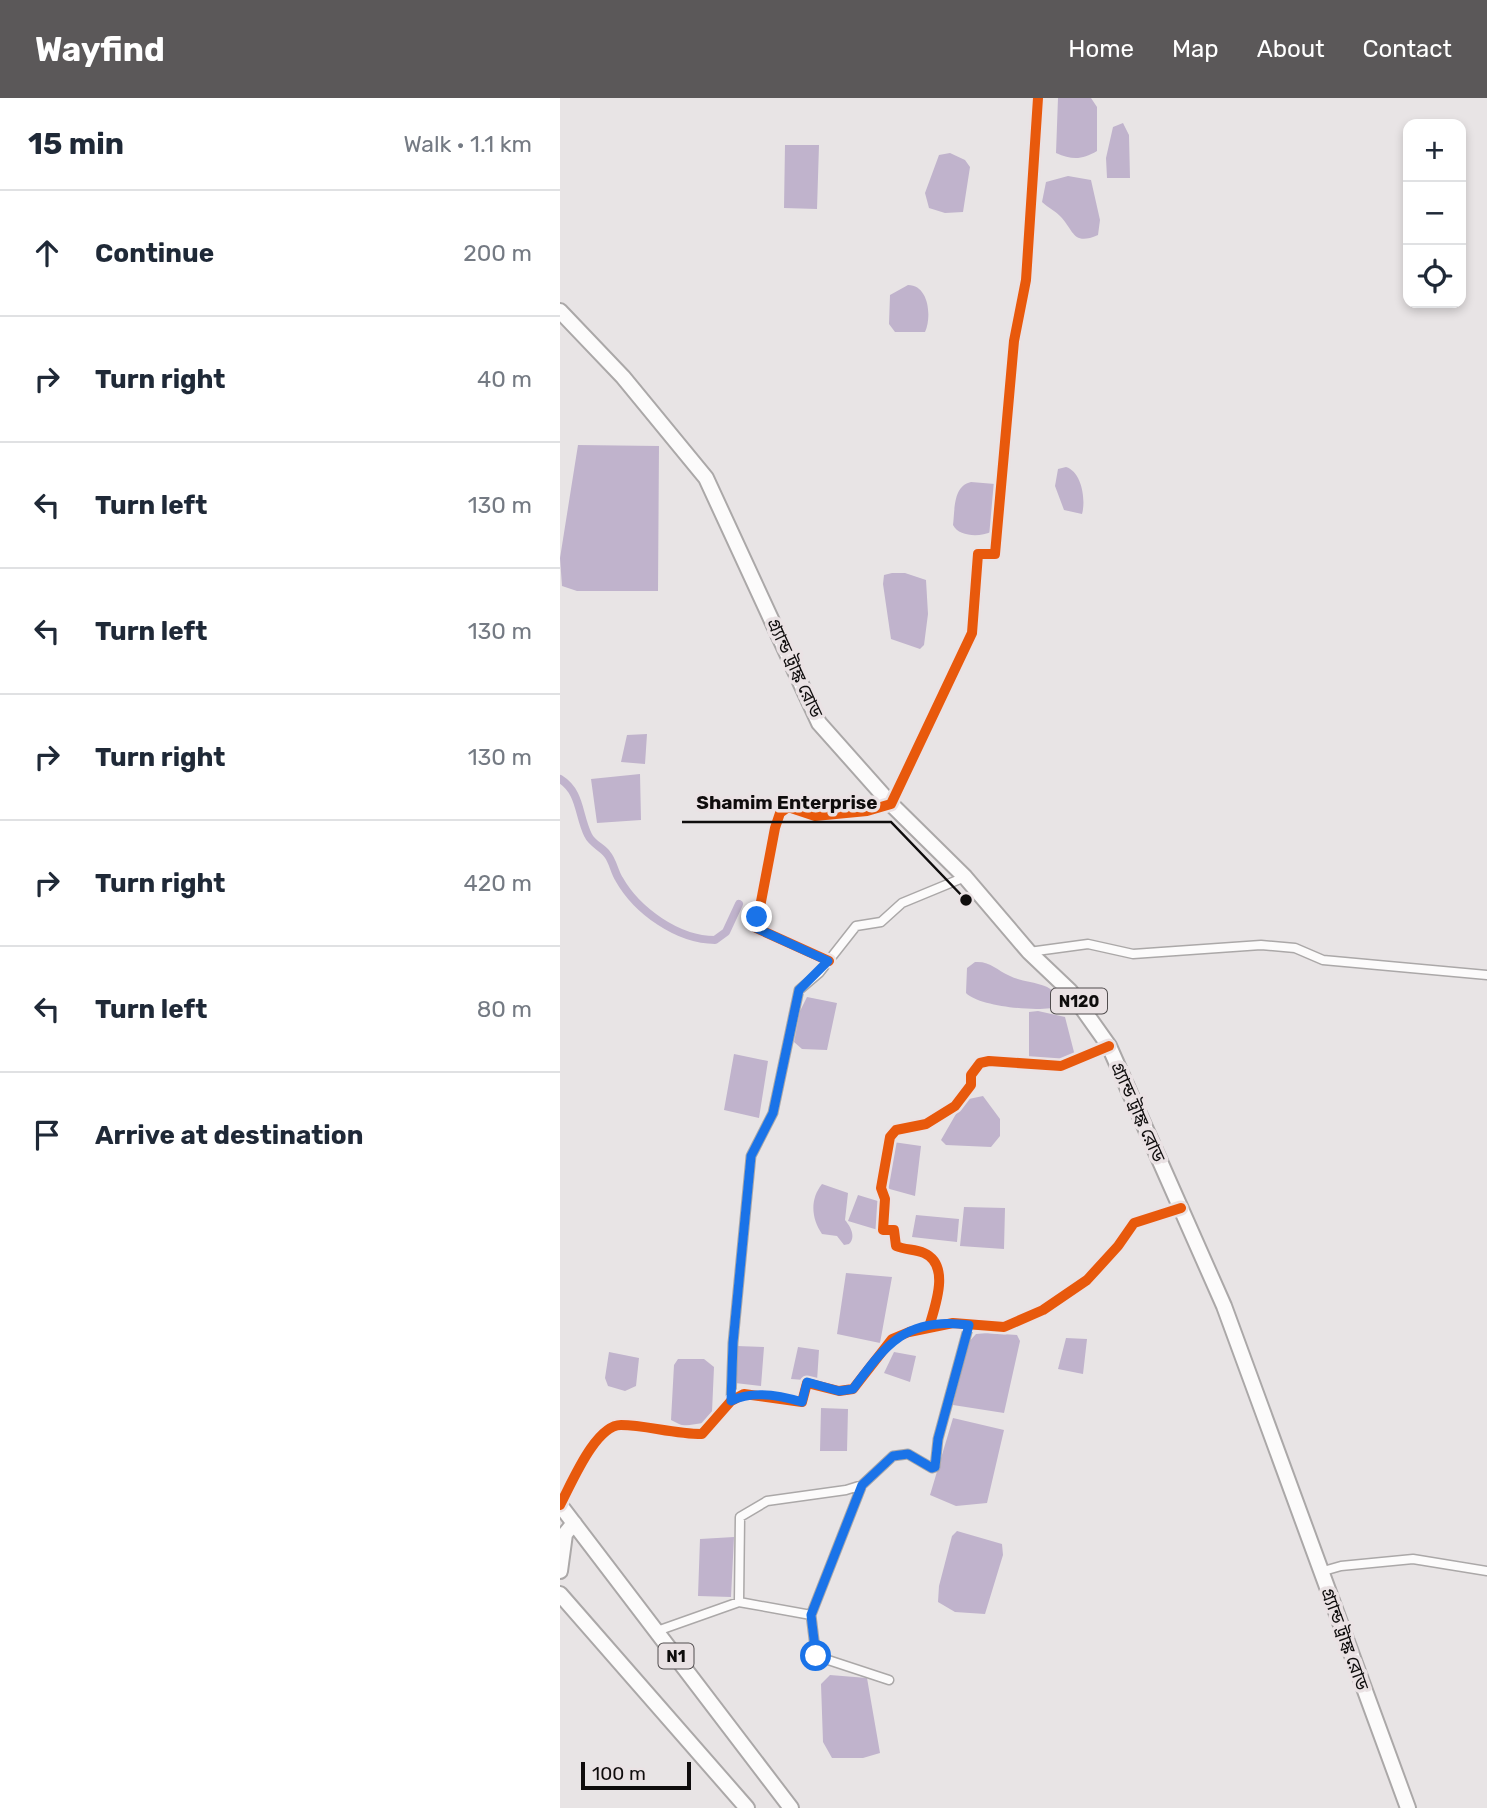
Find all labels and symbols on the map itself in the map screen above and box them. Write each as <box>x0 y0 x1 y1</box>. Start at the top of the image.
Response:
street label: গ্র্যান্ড ট্রাঙ্ক রোড <box>762 615 828 721</box>
callout: Shamim Enterprise <box>682 782 891 822</box>
text: Shamim Enterprise <box>696 791 878 814</box>
route end <box>741 901 772 932</box>
road number: N120 <box>1051 988 1107 1014</box>
street label: গ্র্যান্ড ট্রাঙ্ক রোড <box>1106 1058 1170 1166</box>
street label: গ্র্যান্ড ট্রাঙ্ক রোড <box>1316 1585 1374 1693</box>
route start <box>800 1640 831 1671</box>
road number: N1 <box>659 1644 694 1668</box>
scale bar <box>581 1759 691 1791</box>

